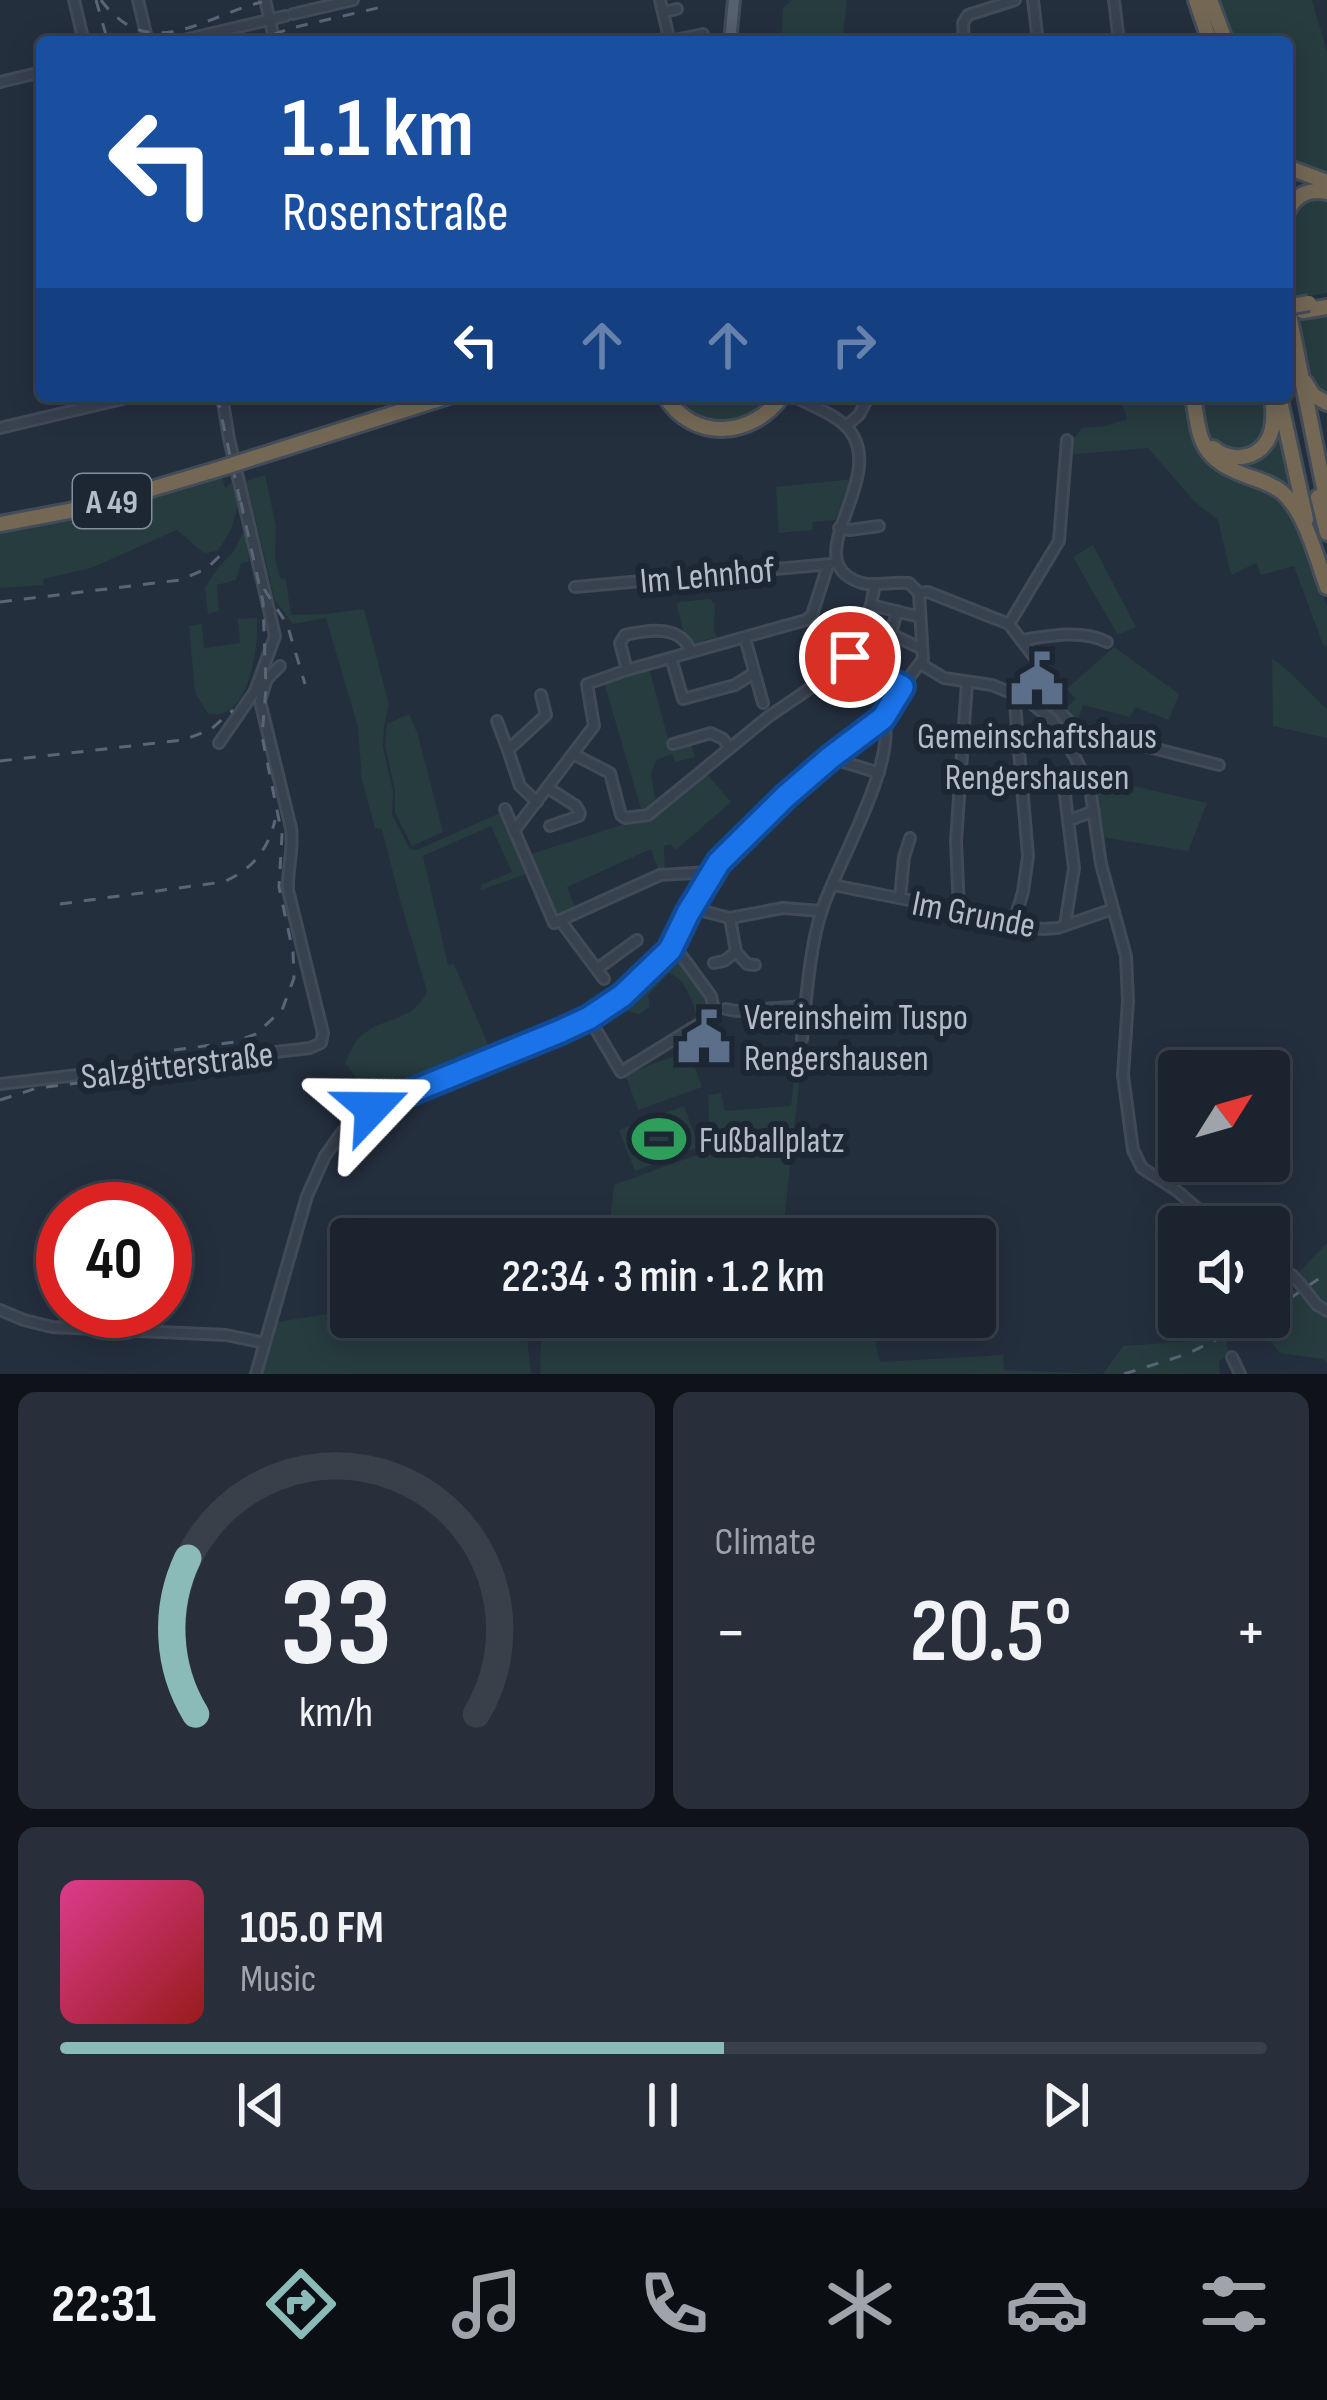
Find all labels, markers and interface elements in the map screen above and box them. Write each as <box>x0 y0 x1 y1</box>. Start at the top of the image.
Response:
text: 1.1 km <box>282 79 474 180</box>
icon: left <box>84 84 240 240</box>
text: Rosenstraße <box>282 181 509 246</box>
icon: left <box>443 312 509 378</box>
icon: ahead <box>569 312 635 378</box>
icon: ahead <box>695 312 761 378</box>
icon: right <box>821 312 887 378</box>
road number: A 49 <box>73 474 151 528</box>
street label: Im Lehnhof <box>638 549 777 604</box>
pin <box>799 606 901 708</box>
icon: arrive <box>817 624 883 690</box>
public building icon: Gemeinschaftshaus Rengershausen <box>1008 650 1066 708</box>
place label: Gemeinschaftshaus Rengershausen <box>917 716 1157 800</box>
street label: Im Grunde <box>908 882 1039 948</box>
place label: Vereinsheim Tuspo Rengershausen <box>744 997 968 1081</box>
public building icon: Vereinsheim Tuspo Rengershausen <box>675 1008 733 1066</box>
street label: Salzgitterstraße <box>79 1033 276 1100</box>
position arrow <box>309 1045 435 1171</box>
north arrow <box>1158 1050 1290 1182</box>
map controls <box>1158 1050 1290 1338</box>
sports icon: Fußballplatz <box>630 1110 688 1168</box>
place label: Fußballplatz <box>699 1120 845 1163</box>
speed limit sign: 40 <box>36 1182 192 1338</box>
button: sound <box>1158 1206 1290 1338</box>
text: 22:34 · 3 min · 1.2 km <box>501 1250 825 1305</box>
text: Climate <box>715 1519 816 1566</box>
text: 33 <box>280 1551 392 1700</box>
text: 20.5° <box>910 1579 1072 1687</box>
text: − <box>715 1594 747 1673</box>
text: + <box>1235 1594 1267 1673</box>
text: km/h <box>299 1686 373 1738</box>
text: 105.0 FM <box>240 1901 384 1956</box>
text: Music <box>240 1956 316 2003</box>
icon: previous <box>228 2072 294 2138</box>
icon: pause <box>630 2072 696 2138</box>
icon: next <box>1033 2072 1099 2138</box>
icon: directions <box>259 2262 343 2346</box>
icon: music <box>445 2262 529 2346</box>
icon: phone <box>632 2262 716 2346</box>
icon: climate <box>818 2262 902 2346</box>
icon: car <box>1005 2262 1089 2346</box>
icon: filters <box>1192 2262 1276 2346</box>
text: 22:31 <box>51 2272 156 2337</box>

